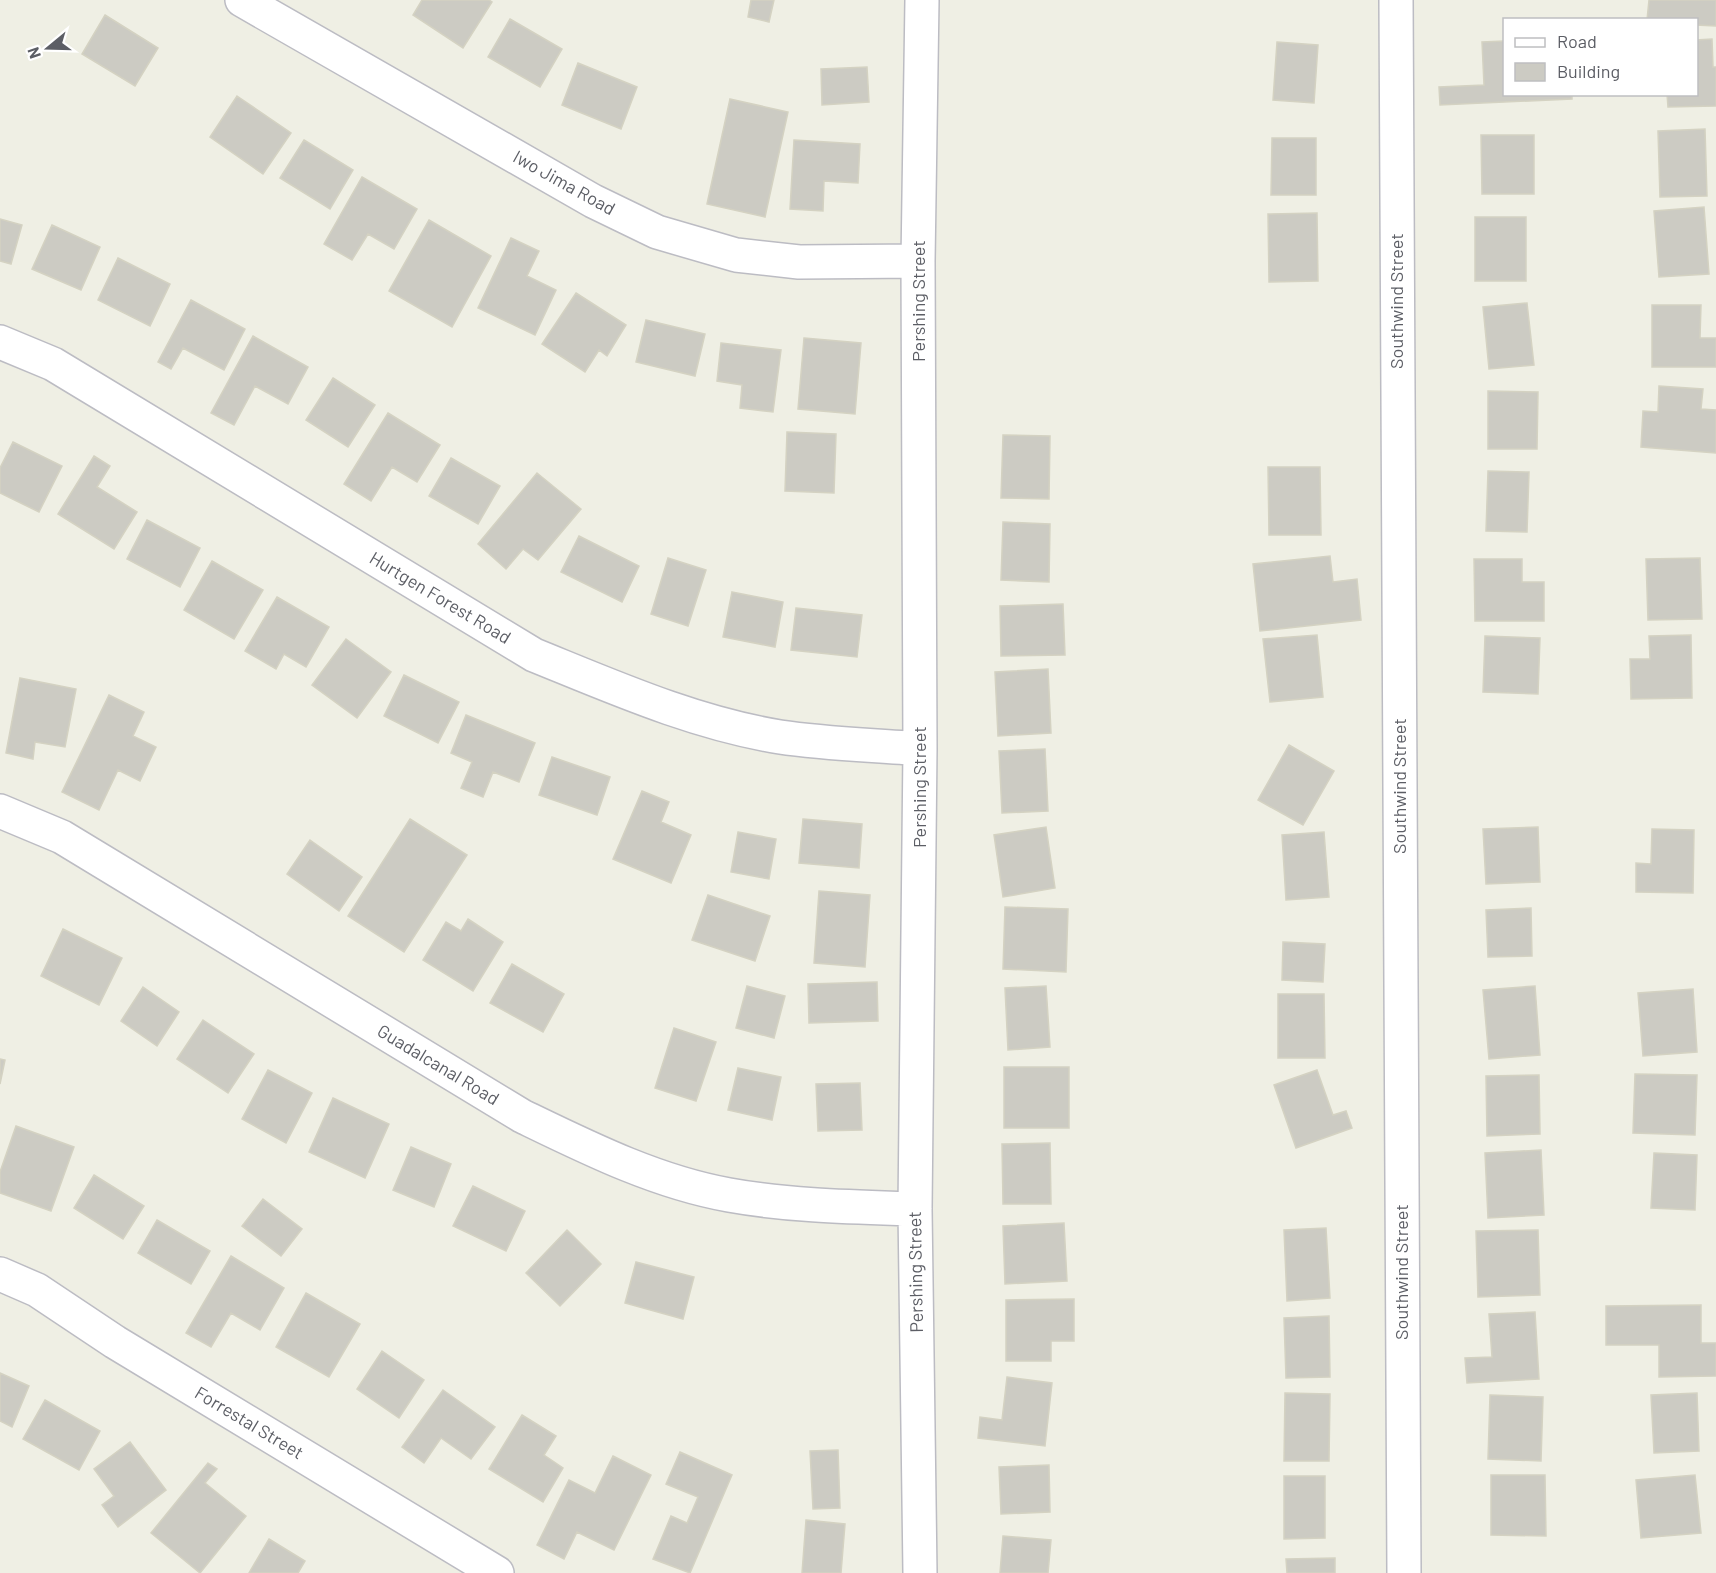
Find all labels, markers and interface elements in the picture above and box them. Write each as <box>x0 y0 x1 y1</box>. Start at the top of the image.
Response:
north arrow <box>18 18 78 78</box>
legend <box>1503 18 1698 96</box>
text: Road <box>1557 30 1597 52</box>
text: N <box>23 45 44 61</box>
text: Building <box>1557 60 1620 82</box>
street label: Iwo Jima Road <box>510 145 619 219</box>
street label: Southwind Street <box>1385 233 1407 369</box>
street label: Pershing Street <box>907 240 929 362</box>
street label: Hurtgen Forest Road <box>366 546 515 648</box>
street label: Southwind Street <box>1388 718 1410 854</box>
street label: Pershing Street <box>908 726 930 848</box>
street label: Guadalcanal Road <box>374 1019 503 1109</box>
street label: Southwind Street <box>1390 1204 1412 1340</box>
street label: Pershing Street <box>903 1211 927 1333</box>
street label: Forrestal Street <box>191 1381 308 1463</box>

